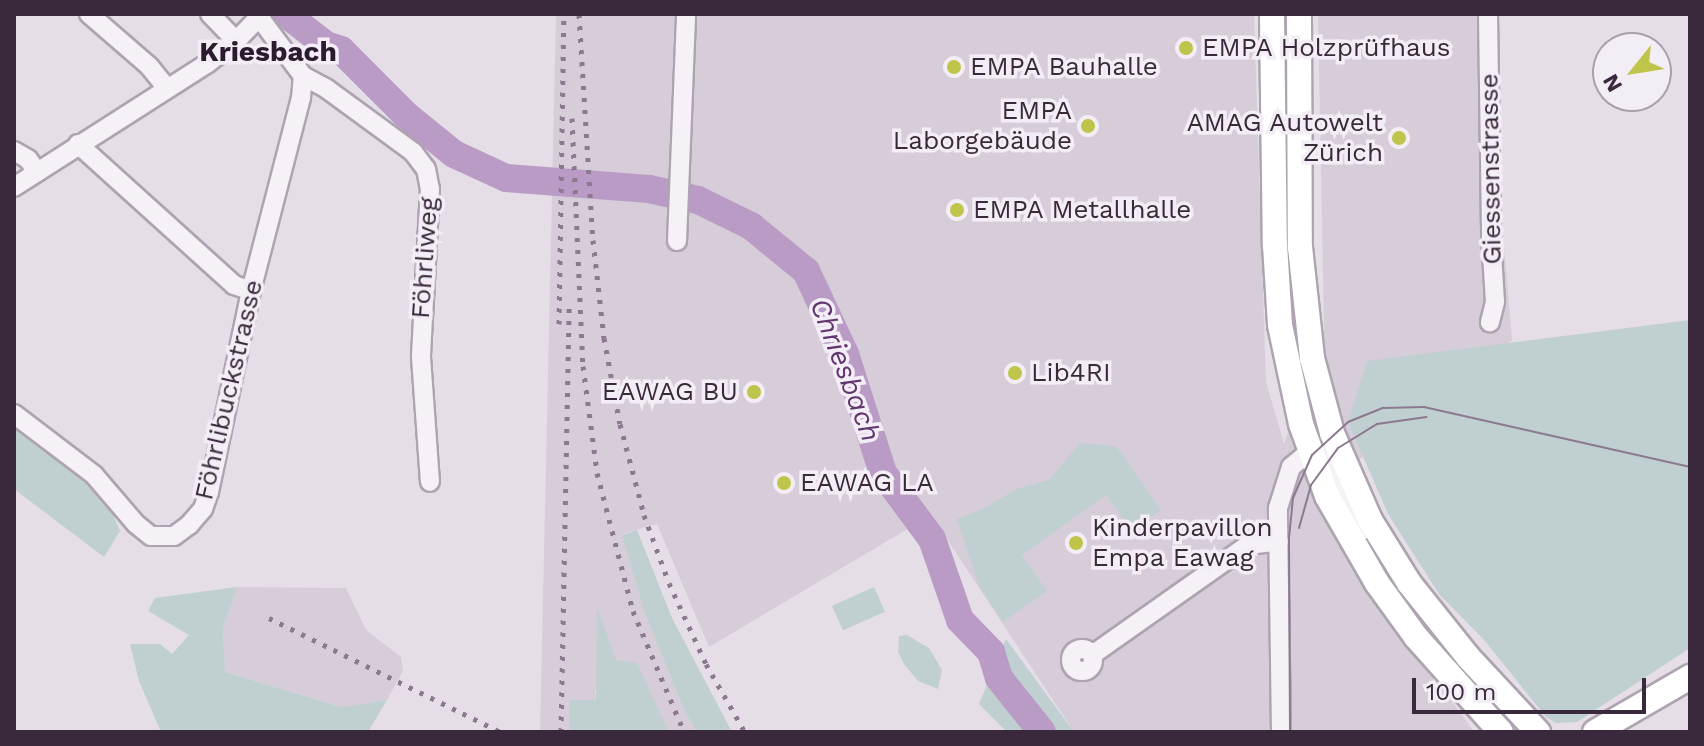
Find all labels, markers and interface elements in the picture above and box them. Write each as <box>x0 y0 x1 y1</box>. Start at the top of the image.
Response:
place label: EMPA Holzprüfhaus <box>1202 32 1451 64</box>
north arrow <box>1592 32 1672 112</box>
district label: Kriesbach <box>199 35 337 69</box>
marker: EMPA Holzprüfhaus <box>1177 39 1195 57</box>
place label: EMPA Bauhalle <box>970 51 1159 83</box>
marker: EMPA Bauhalle <box>945 58 963 76</box>
text: N <box>1598 70 1627 97</box>
street label: Giessenstrasse <box>1474 73 1508 265</box>
place label: EMPA Laborgebäude <box>893 95 1072 156</box>
place label: AMAG Autowelt Zürich <box>1186 107 1383 168</box>
marker: EMPA Laborgebäude <box>1079 117 1097 135</box>
marker: AMAG Autowelt Zürich <box>1390 129 1408 147</box>
place label: EMPA Metallhalle <box>973 194 1192 226</box>
street label: Föhrliweg <box>405 196 445 320</box>
marker: EMPA Metallhalle <box>948 201 966 219</box>
street label: Föhrlibuckstrasse <box>189 277 269 503</box>
water label: Chriesbach <box>802 294 888 446</box>
place label: Lib4RI <box>1031 357 1111 389</box>
marker: Lib4RI <box>1006 364 1024 382</box>
place label: EAWAG BU <box>602 376 738 408</box>
marker: EAWAG BU <box>745 383 763 401</box>
place label: EAWAG LA <box>800 467 934 499</box>
marker: EAWAG LA <box>775 474 793 492</box>
place label: Kinderpavillon Empa Eawag <box>1092 512 1273 574</box>
marker: Kinderpavillon Empa Eawag <box>1067 534 1085 552</box>
scale bar <box>1416 662 1650 712</box>
text: 100 m <box>1426 678 1496 706</box>

